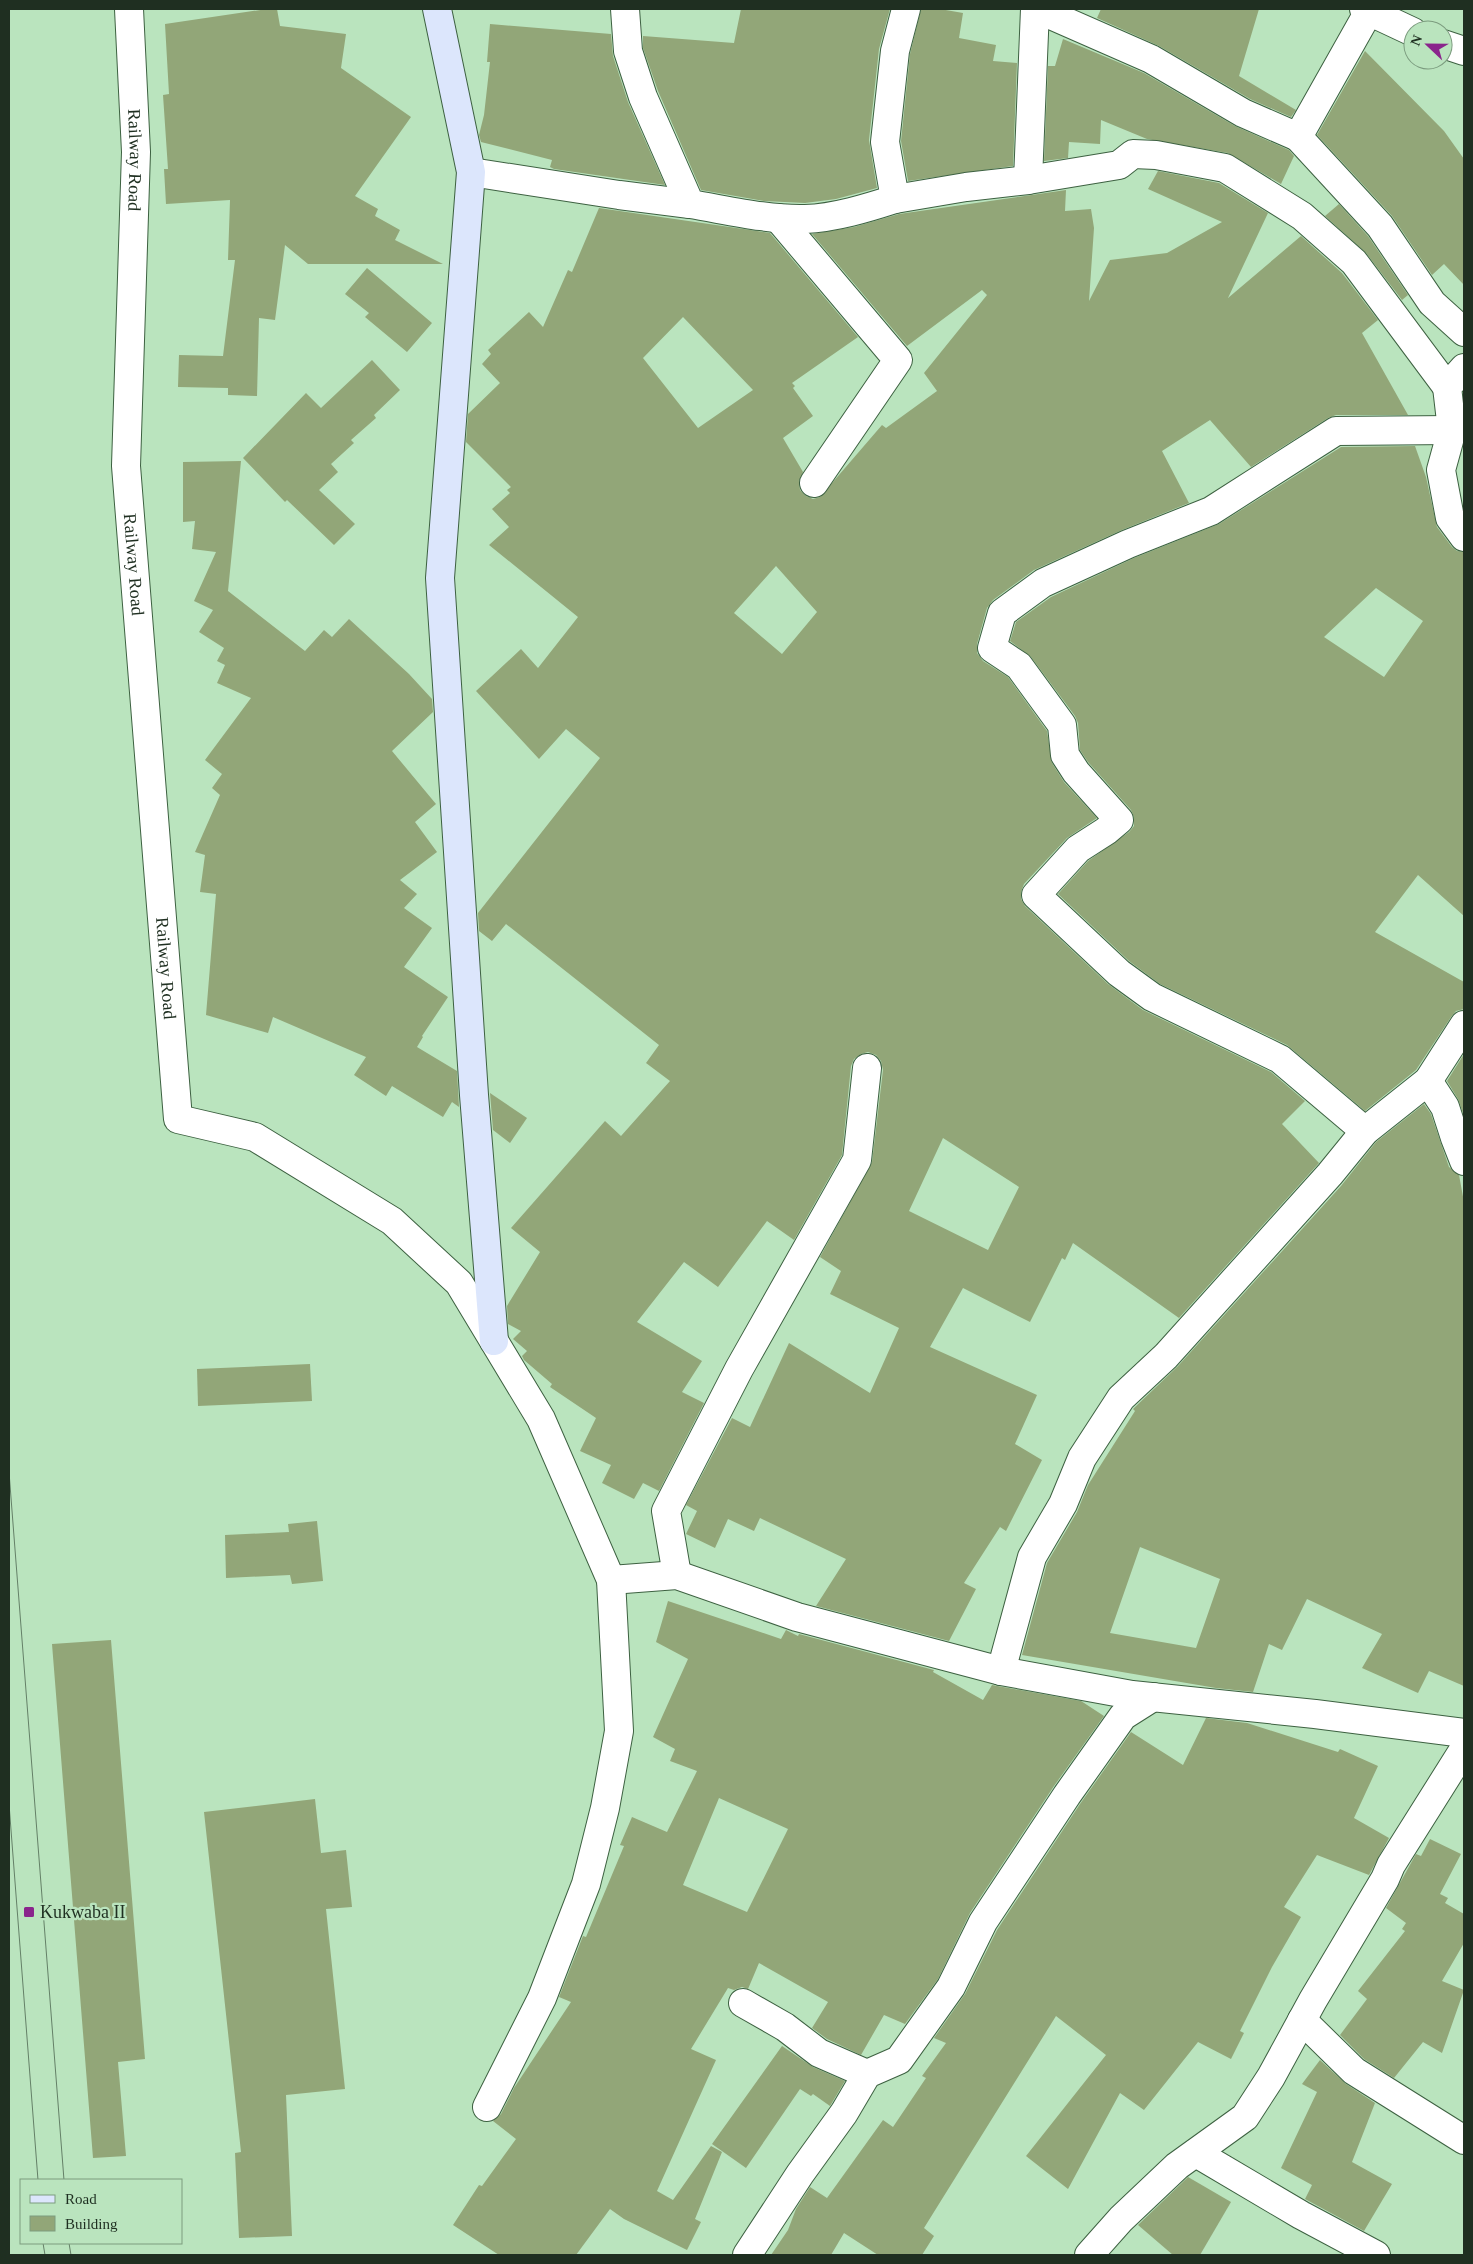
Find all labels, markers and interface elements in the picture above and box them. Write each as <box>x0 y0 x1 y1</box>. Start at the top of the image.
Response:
north arrow <box>1403 20 1453 70</box>
text: N <box>1408 33 1425 48</box>
street label: Railway Road <box>124 108 146 211</box>
street label: Railway Road <box>120 512 148 616</box>
street label: Railway Road <box>152 916 180 1020</box>
place label: Kukwaba II <box>40 1902 125 1922</box>
marker: Kukwaba II <box>22 1905 36 1919</box>
legend <box>20 2179 182 2244</box>
text: Road <box>65 2191 97 2207</box>
text: Building <box>65 2216 118 2232</box>

